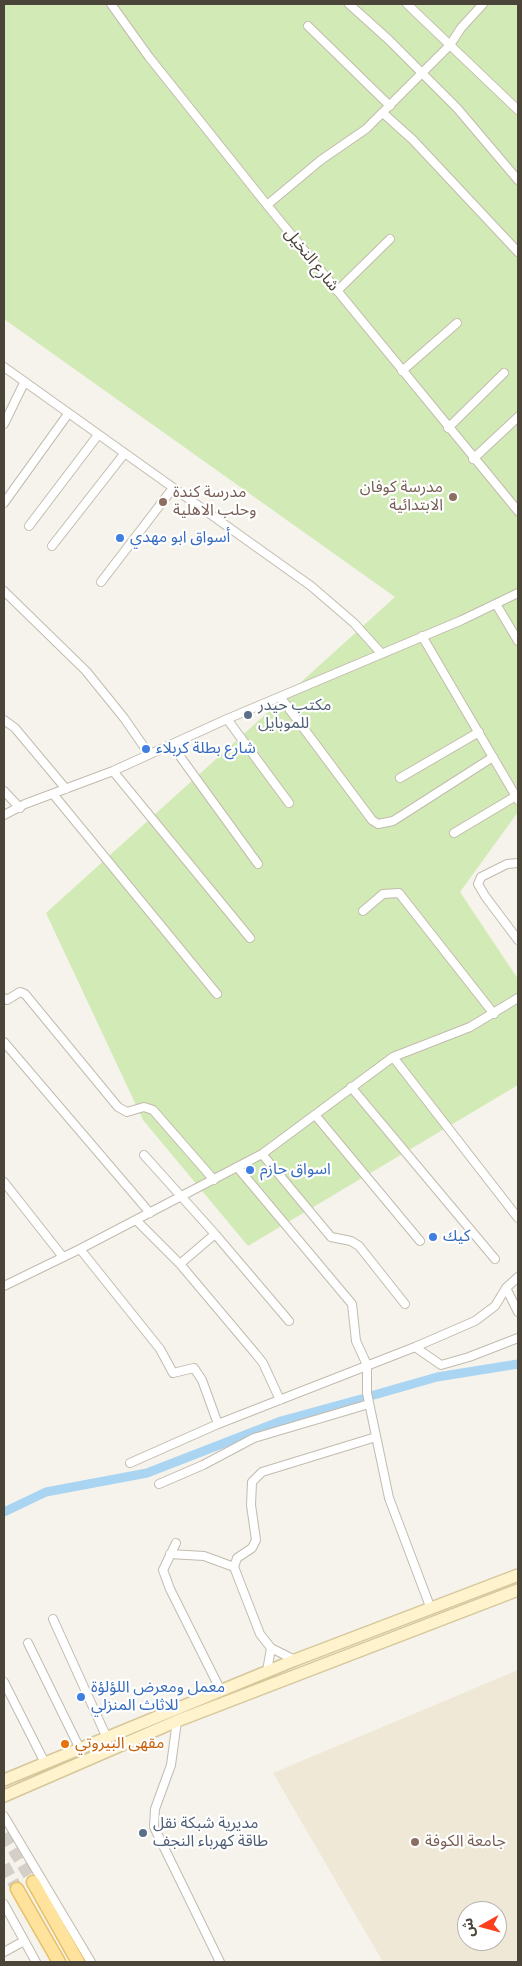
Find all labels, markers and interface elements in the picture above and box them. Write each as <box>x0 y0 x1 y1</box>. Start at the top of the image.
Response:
street label: شارع النخيل <box>280 224 342 296</box>
place label: مدرسة كوفان الابتدائية <box>360 478 443 516</box>
place label: مدرسة كندة وحلب الاهلية <box>173 483 256 521</box>
marker: مدرسة كوفان الابتدائية <box>447 491 459 503</box>
marker: مدرسة كندة وحلب الاهلية <box>157 496 169 508</box>
place label: أسواق ابو مهدي <box>130 528 230 548</box>
marker: أسواق ابو مهدي <box>114 532 126 544</box>
place label: مكتب حيدر للموبايل <box>258 696 331 734</box>
marker: مكتب حيدر للموبايل <box>242 709 254 721</box>
place label: شارع بطلة كربلاء <box>156 739 256 759</box>
marker: شارع بطلة كربلاء <box>140 743 152 755</box>
place label: اسواق حازم <box>260 1160 331 1180</box>
marker: اسواق حازم <box>244 1164 256 1176</box>
place label: كيك <box>443 1227 470 1247</box>
marker: كيك <box>427 1231 439 1243</box>
place label: معمل ومعرض اللؤلؤة للاثاث المنزلي <box>91 1678 225 1716</box>
marker: معمل ومعرض اللؤلؤة للاثاث المنزلي <box>75 1691 87 1703</box>
place label: مقهى البيروتي <box>75 1734 164 1754</box>
marker: مقهى البيروتي <box>59 1738 71 1750</box>
place label: مديرية شبكة نقل طاقة كهرباء النجف <box>153 1814 268 1852</box>
marker: مديرية شبكة نقل طاقة كهرباء النجف <box>137 1827 149 1839</box>
place label: جامعة الكوفة <box>425 1832 506 1852</box>
marker: جامعة الكوفة <box>409 1836 421 1848</box>
north arrow <box>457 1901 507 1951</box>
text: ش <box>459 1917 477 1938</box>

